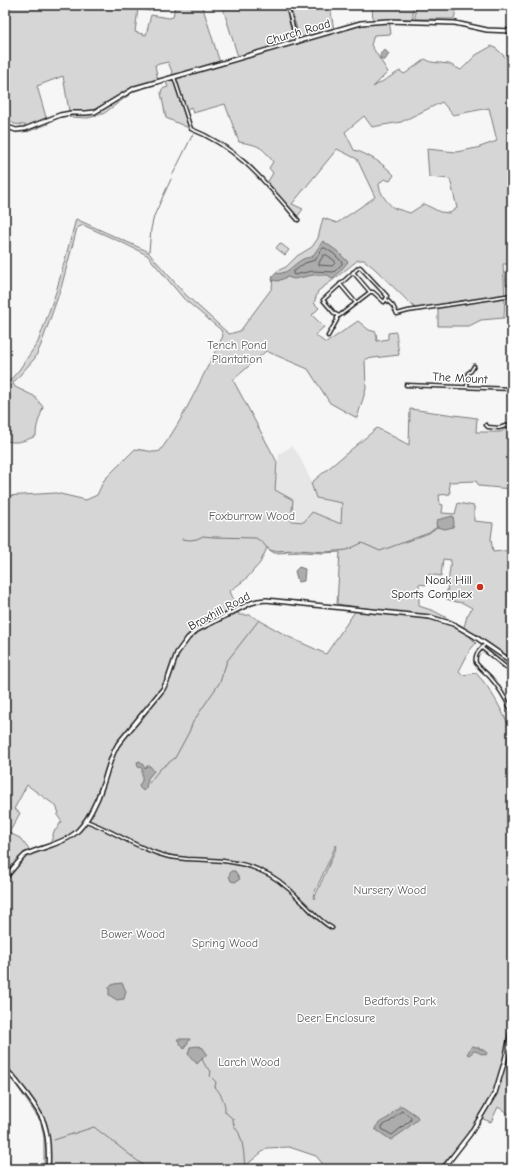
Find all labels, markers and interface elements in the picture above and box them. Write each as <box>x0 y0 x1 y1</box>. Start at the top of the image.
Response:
street label: Church Road <box>264 16 332 48</box>
park label: Tench Pond Plantation <box>207 338 267 366</box>
street label: The Mount <box>432 370 489 386</box>
park label: Foxburrow Wood <box>209 509 295 523</box>
place label: Noak Hill Sports Complex <box>391 573 472 601</box>
marker: Noak Hill Sports Complex <box>475 582 485 592</box>
street label: Broxhill Road <box>186 589 252 633</box>
park label: Nursery Wood <box>354 883 426 897</box>
park label: Bower Wood <box>101 927 165 941</box>
park label: Spring Wood <box>192 936 258 950</box>
park label: Bedfords Park <box>364 994 436 1008</box>
park label: Deer Enclosure <box>297 1011 375 1025</box>
park label: Larch Wood <box>218 1055 280 1069</box>

